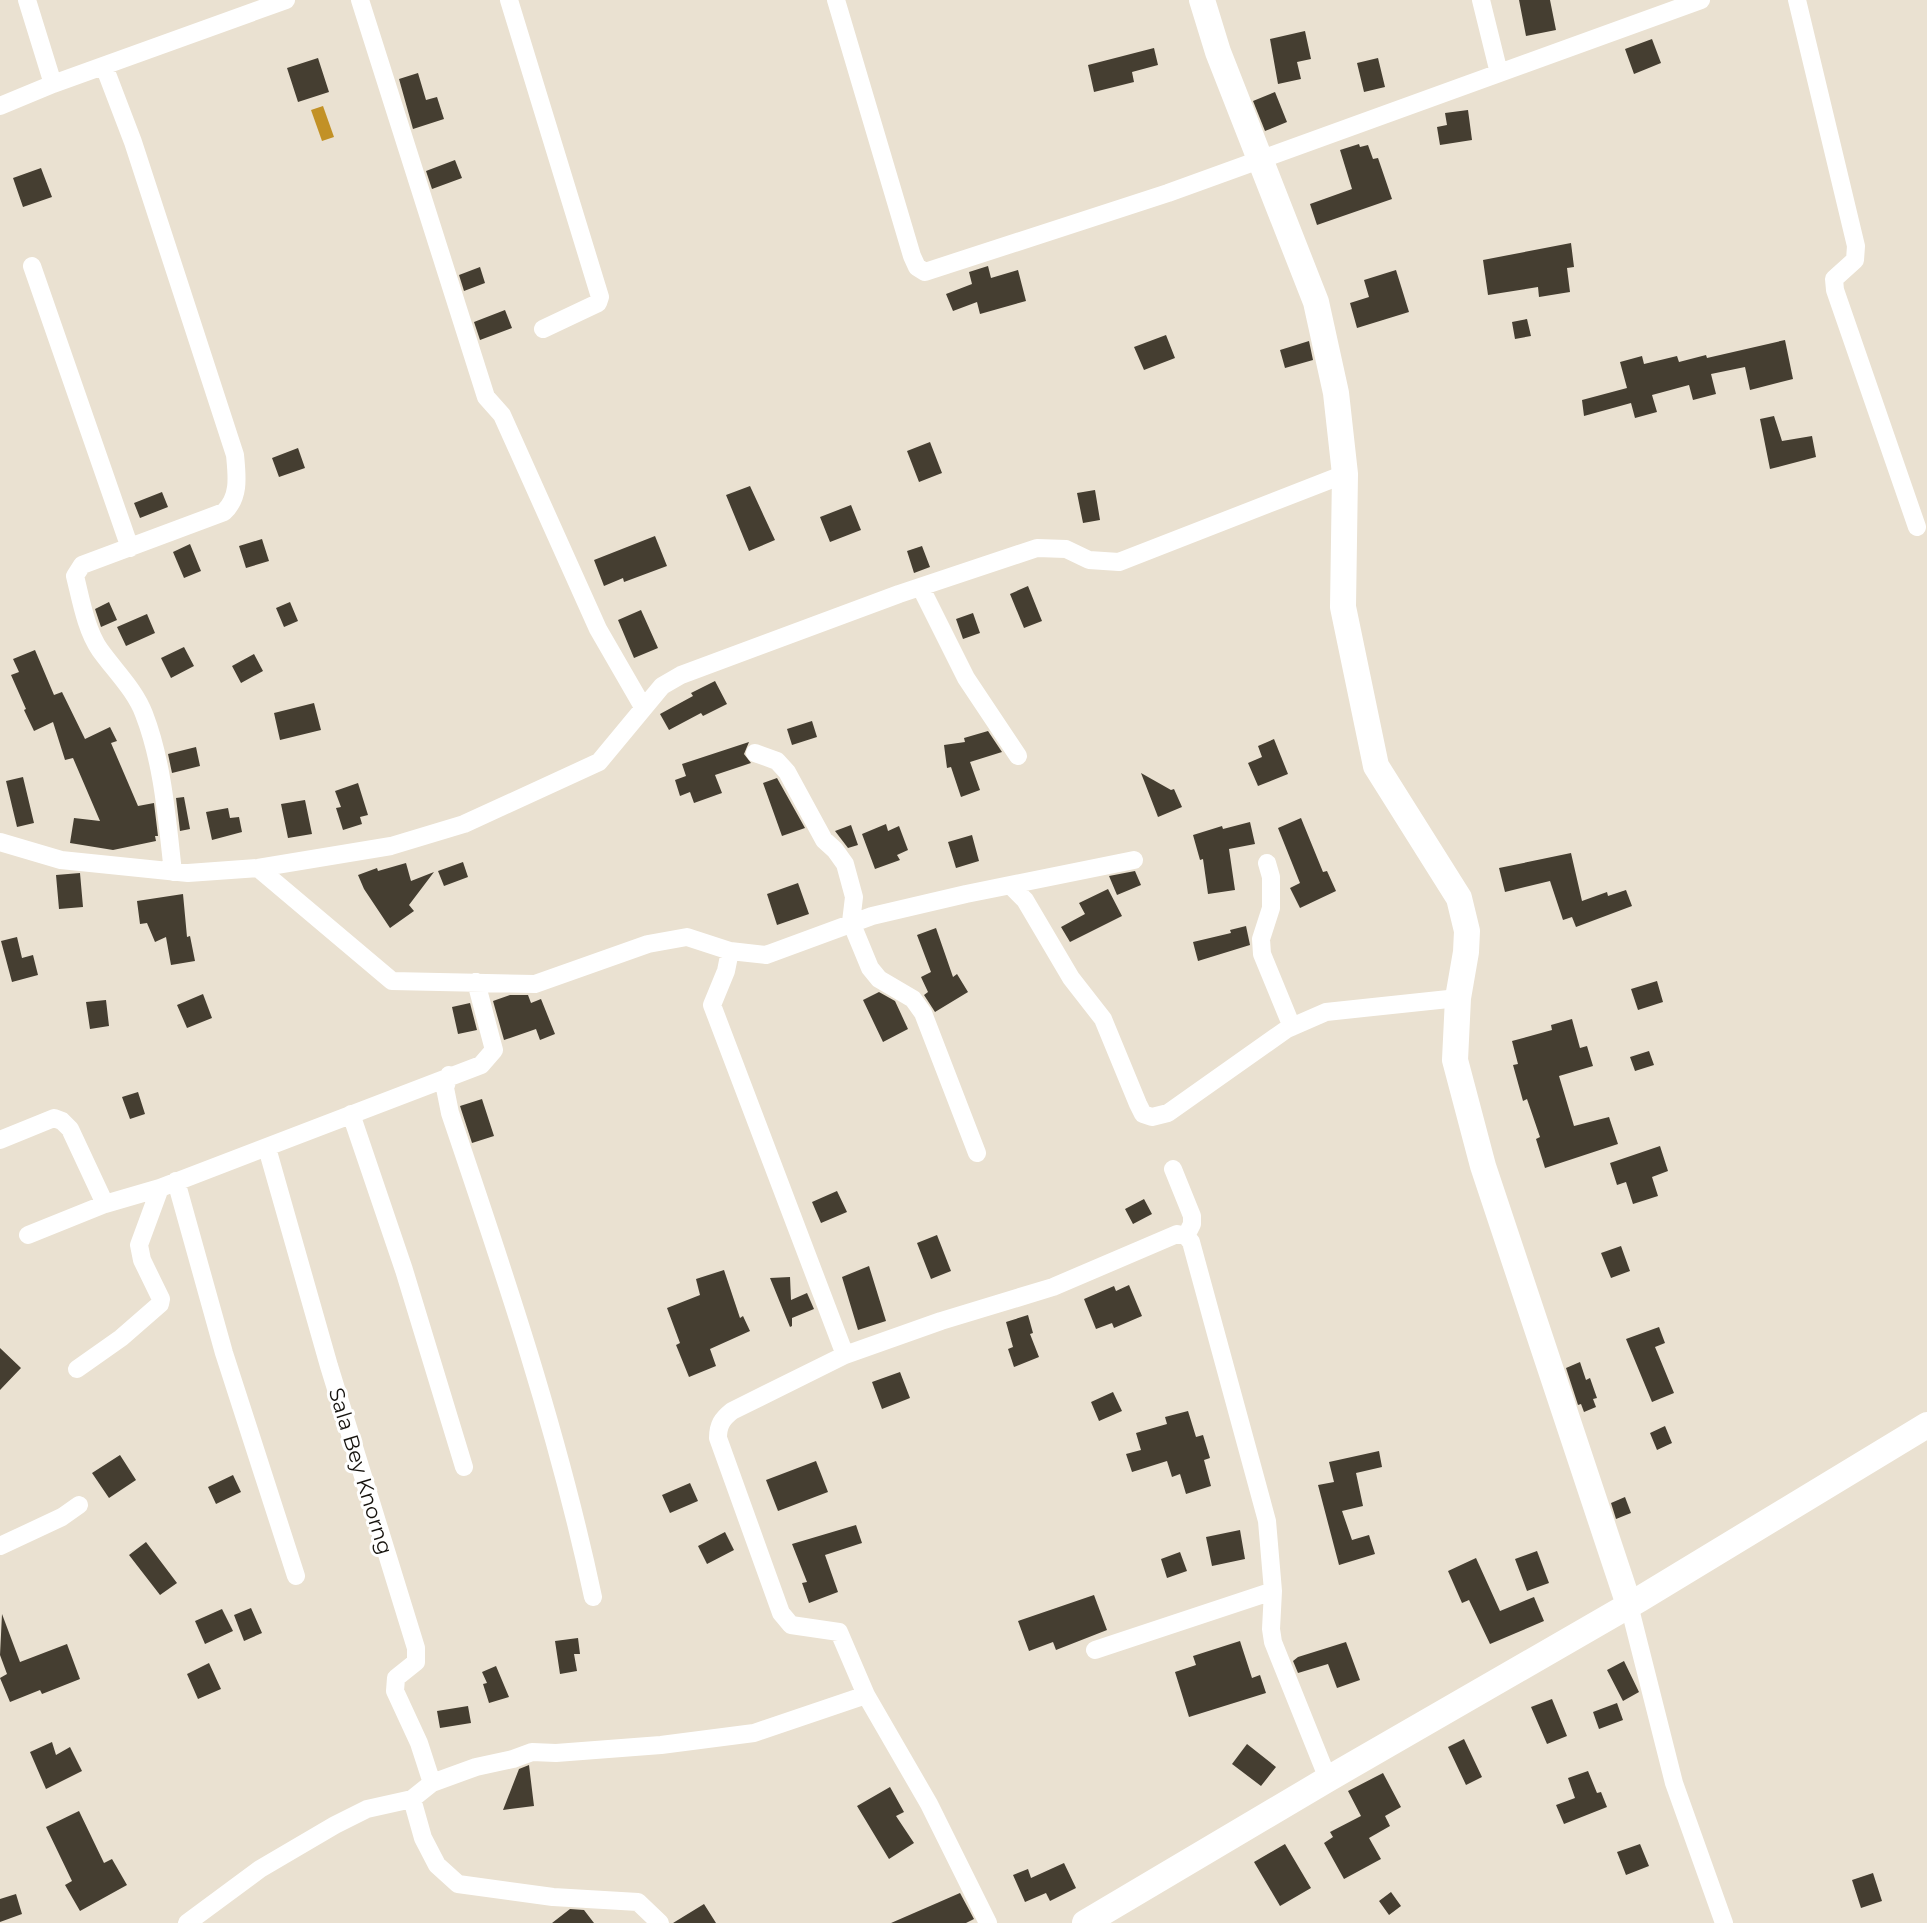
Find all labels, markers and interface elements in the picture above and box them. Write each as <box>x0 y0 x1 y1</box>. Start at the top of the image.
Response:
street label: Sala Bey Knorng <box>324 1385 398 1557</box>

